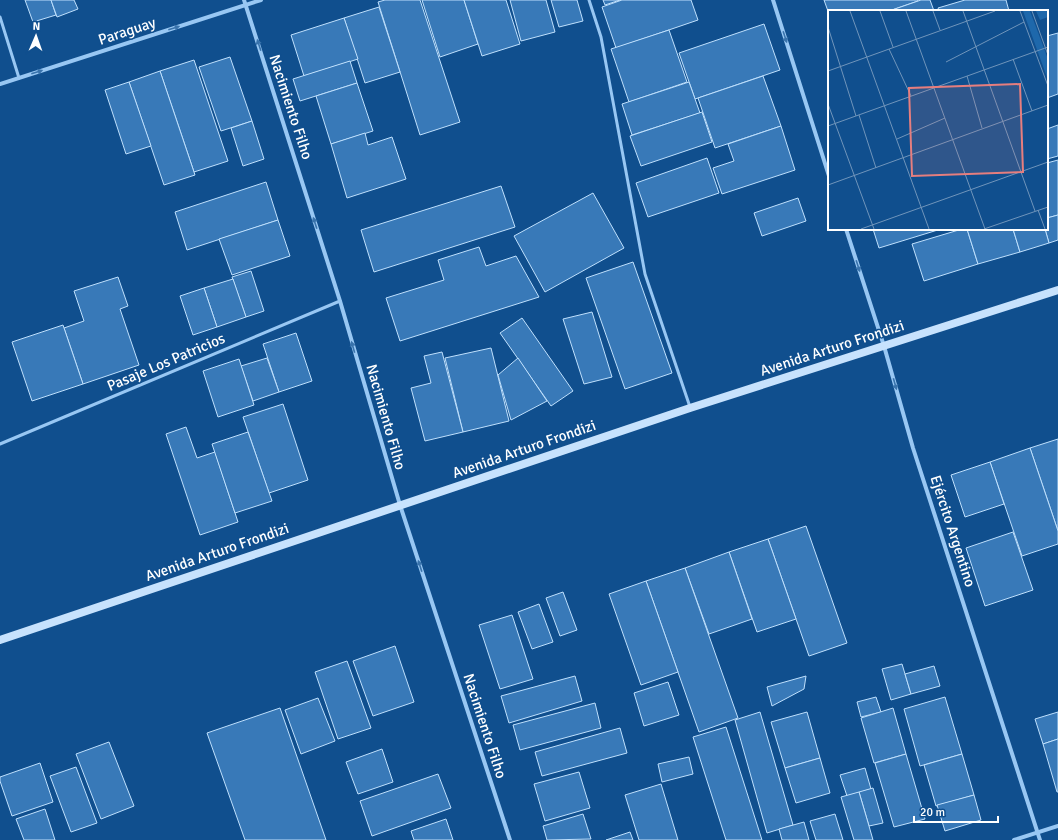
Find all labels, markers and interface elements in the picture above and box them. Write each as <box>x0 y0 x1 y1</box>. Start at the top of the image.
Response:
inset map <box>828 10 1048 230</box>
street label: Paraguay <box>96 13 158 49</box>
north arrow <box>16 16 56 56</box>
text: N <box>32 20 40 33</box>
one-way arrow <box>168 25 180 31</box>
one-way arrow <box>782 31 788 43</box>
one-way arrow <box>255 39 261 51</box>
street label: Nacimiento Filho <box>266 52 316 162</box>
one-way arrow <box>31 69 43 75</box>
one-way arrow <box>312 216 318 228</box>
one-way arrow <box>855 260 861 272</box>
street label: Avenida Arturo Frondizi <box>758 316 906 380</box>
street label: Pasaje Los Patricios <box>104 329 228 395</box>
one-way arrow <box>350 340 356 352</box>
street label: Nacimiento Filho <box>362 362 410 472</box>
one-way arrow <box>892 378 898 390</box>
street label: Avenida Arturo Frondizi <box>450 416 598 482</box>
street label: Ejército Argentino <box>926 473 980 589</box>
street label: Avenida Arturo Frondizi <box>143 519 291 585</box>
one-way arrow <box>416 560 422 572</box>
street label: Nacimiento Filho <box>460 671 510 781</box>
scale bar <box>914 798 998 824</box>
text: 20 m <box>920 805 945 820</box>

